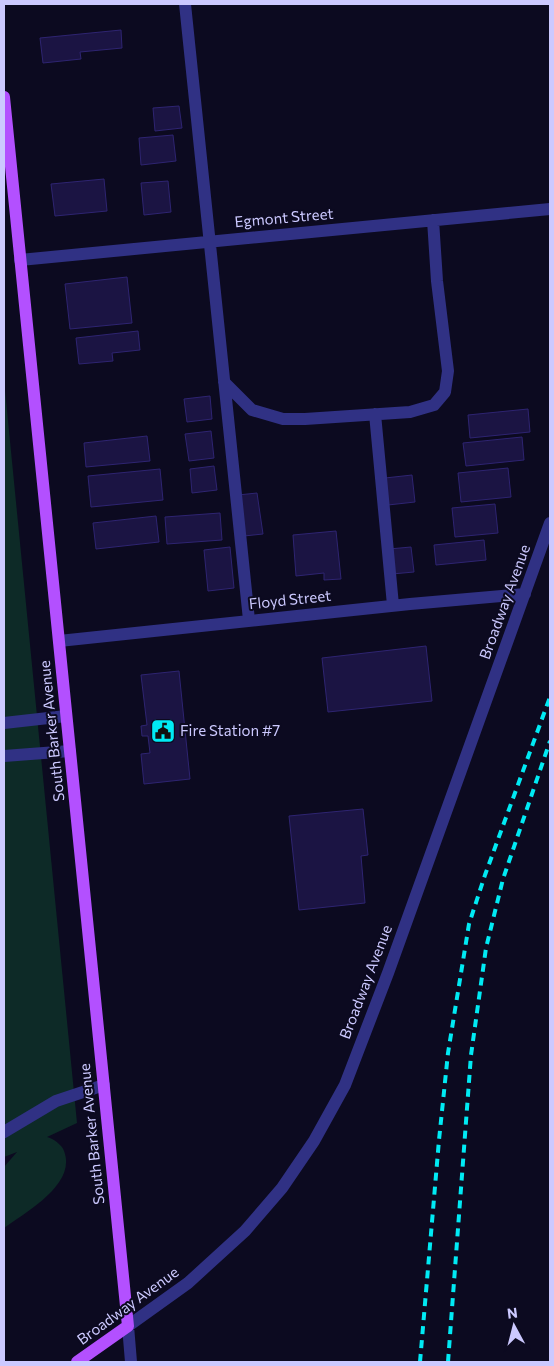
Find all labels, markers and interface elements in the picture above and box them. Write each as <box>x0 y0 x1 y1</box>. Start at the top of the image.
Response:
street label: Egmont Street <box>234 204 334 230</box>
street label: Broadway Avenue <box>475 542 533 662</box>
street label: Floyd Street <box>248 586 332 612</box>
street label: South Barker Avenue <box>35 660 67 803</box>
public building icon: Fire Station #7 <box>150 718 176 744</box>
place label: Fire Station #7 <box>180 721 280 739</box>
street label: Broadway Avenue <box>335 922 395 1041</box>
street label: South Barker Avenue <box>75 1063 107 1206</box>
street label: Broadway Avenue <box>73 1262 182 1348</box>
north arrow <box>489 1301 539 1351</box>
text: N <box>506 1304 519 1322</box>

